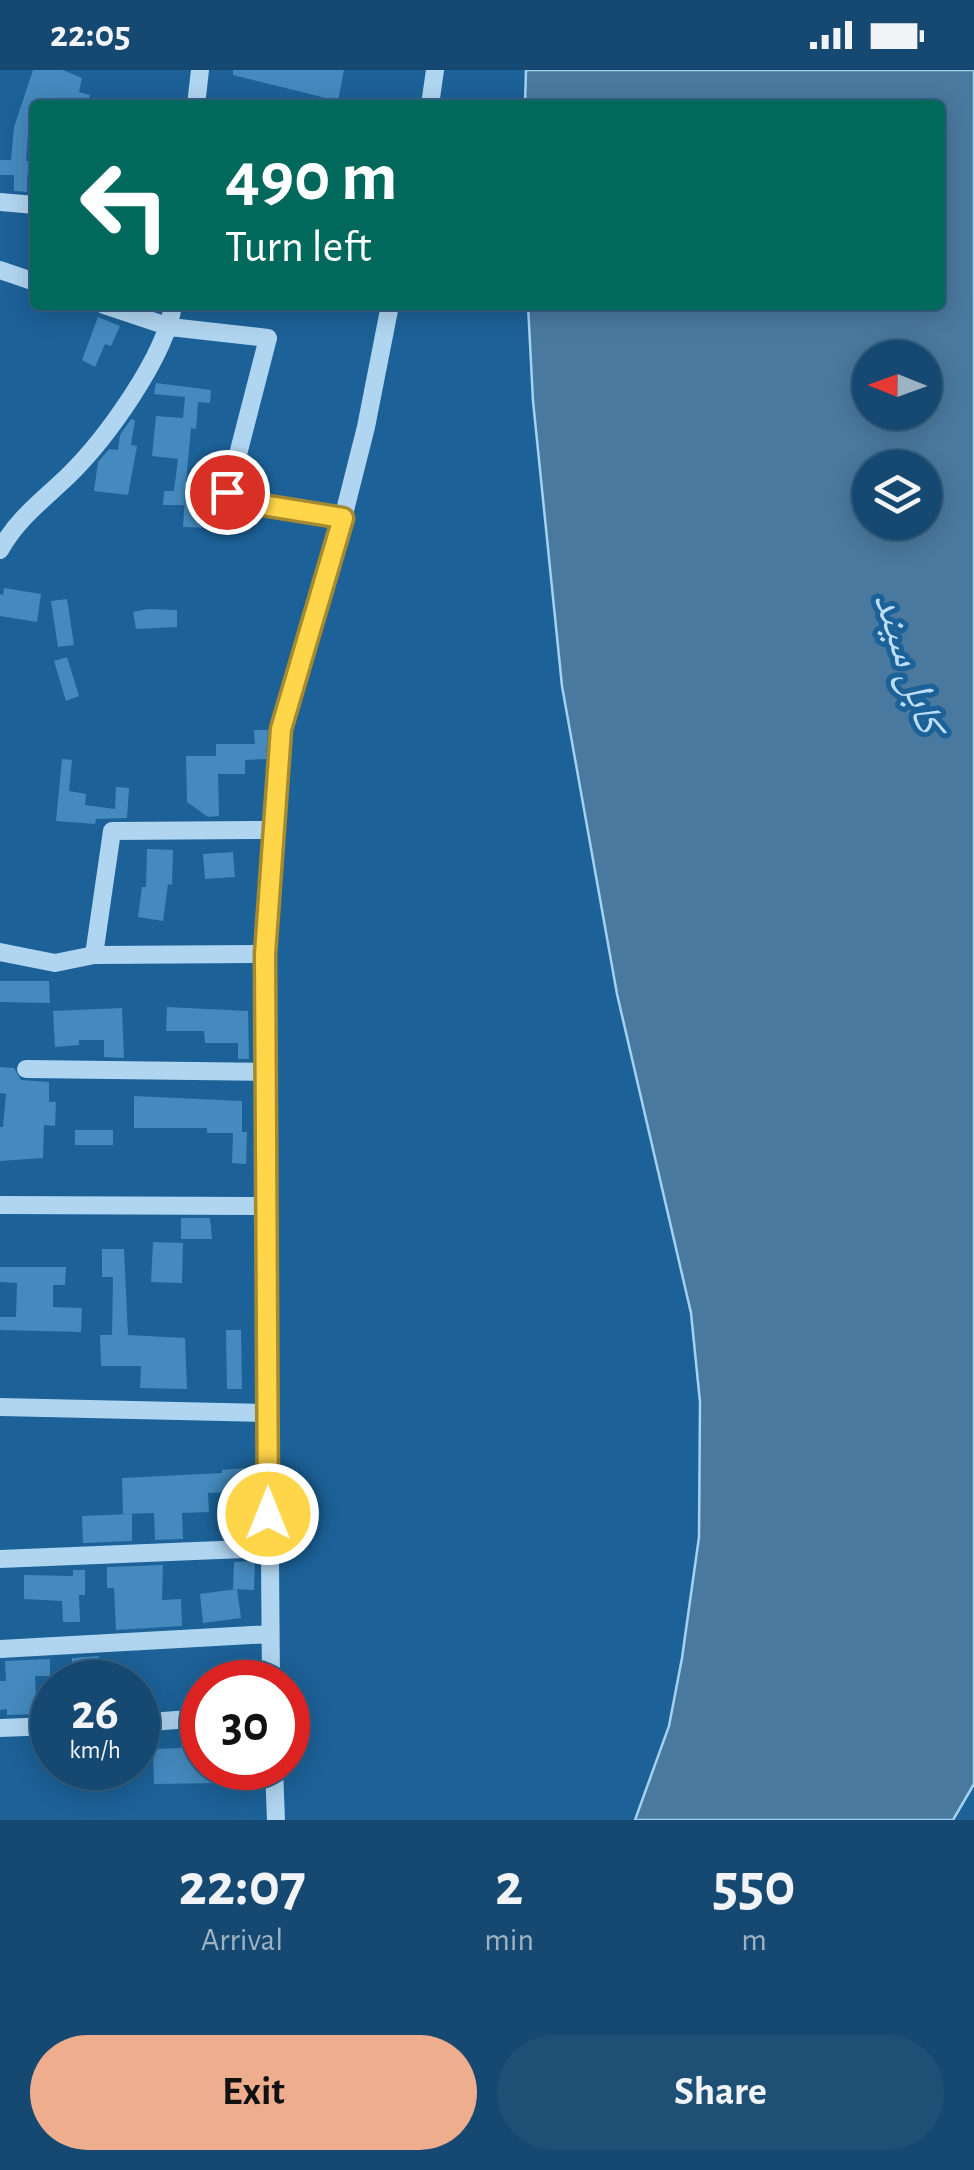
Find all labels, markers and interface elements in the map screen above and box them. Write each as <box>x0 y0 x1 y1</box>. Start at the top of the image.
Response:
text: 22:05 <box>50 16 131 54</box>
icon: left <box>60 140 190 270</box>
text: 490 m <box>225 143 398 213</box>
text: Turn left <box>225 225 372 270</box>
north arrow <box>852 340 942 430</box>
map controls <box>852 340 942 540</box>
pin <box>185 450 270 535</box>
button: layers <box>852 450 942 540</box>
icon: arrive <box>200 465 255 520</box>
water label: کابل سيند <box>864 587 954 745</box>
position arrow <box>216 1462 320 1566</box>
speed limit sign: 30 <box>180 1660 310 1790</box>
text: 26 <box>71 1688 119 1738</box>
text: km/h <box>69 1738 121 1763</box>
text: 22:07 <box>178 1856 306 1916</box>
text: 2 <box>495 1856 523 1916</box>
text: 550 <box>712 1856 796 1916</box>
text: Arrival <box>201 1924 283 1956</box>
text: min <box>484 1924 534 1956</box>
text: m <box>741 1924 767 1956</box>
button: Exit <box>30 2035 477 2150</box>
button: Share <box>497 2035 944 2150</box>

